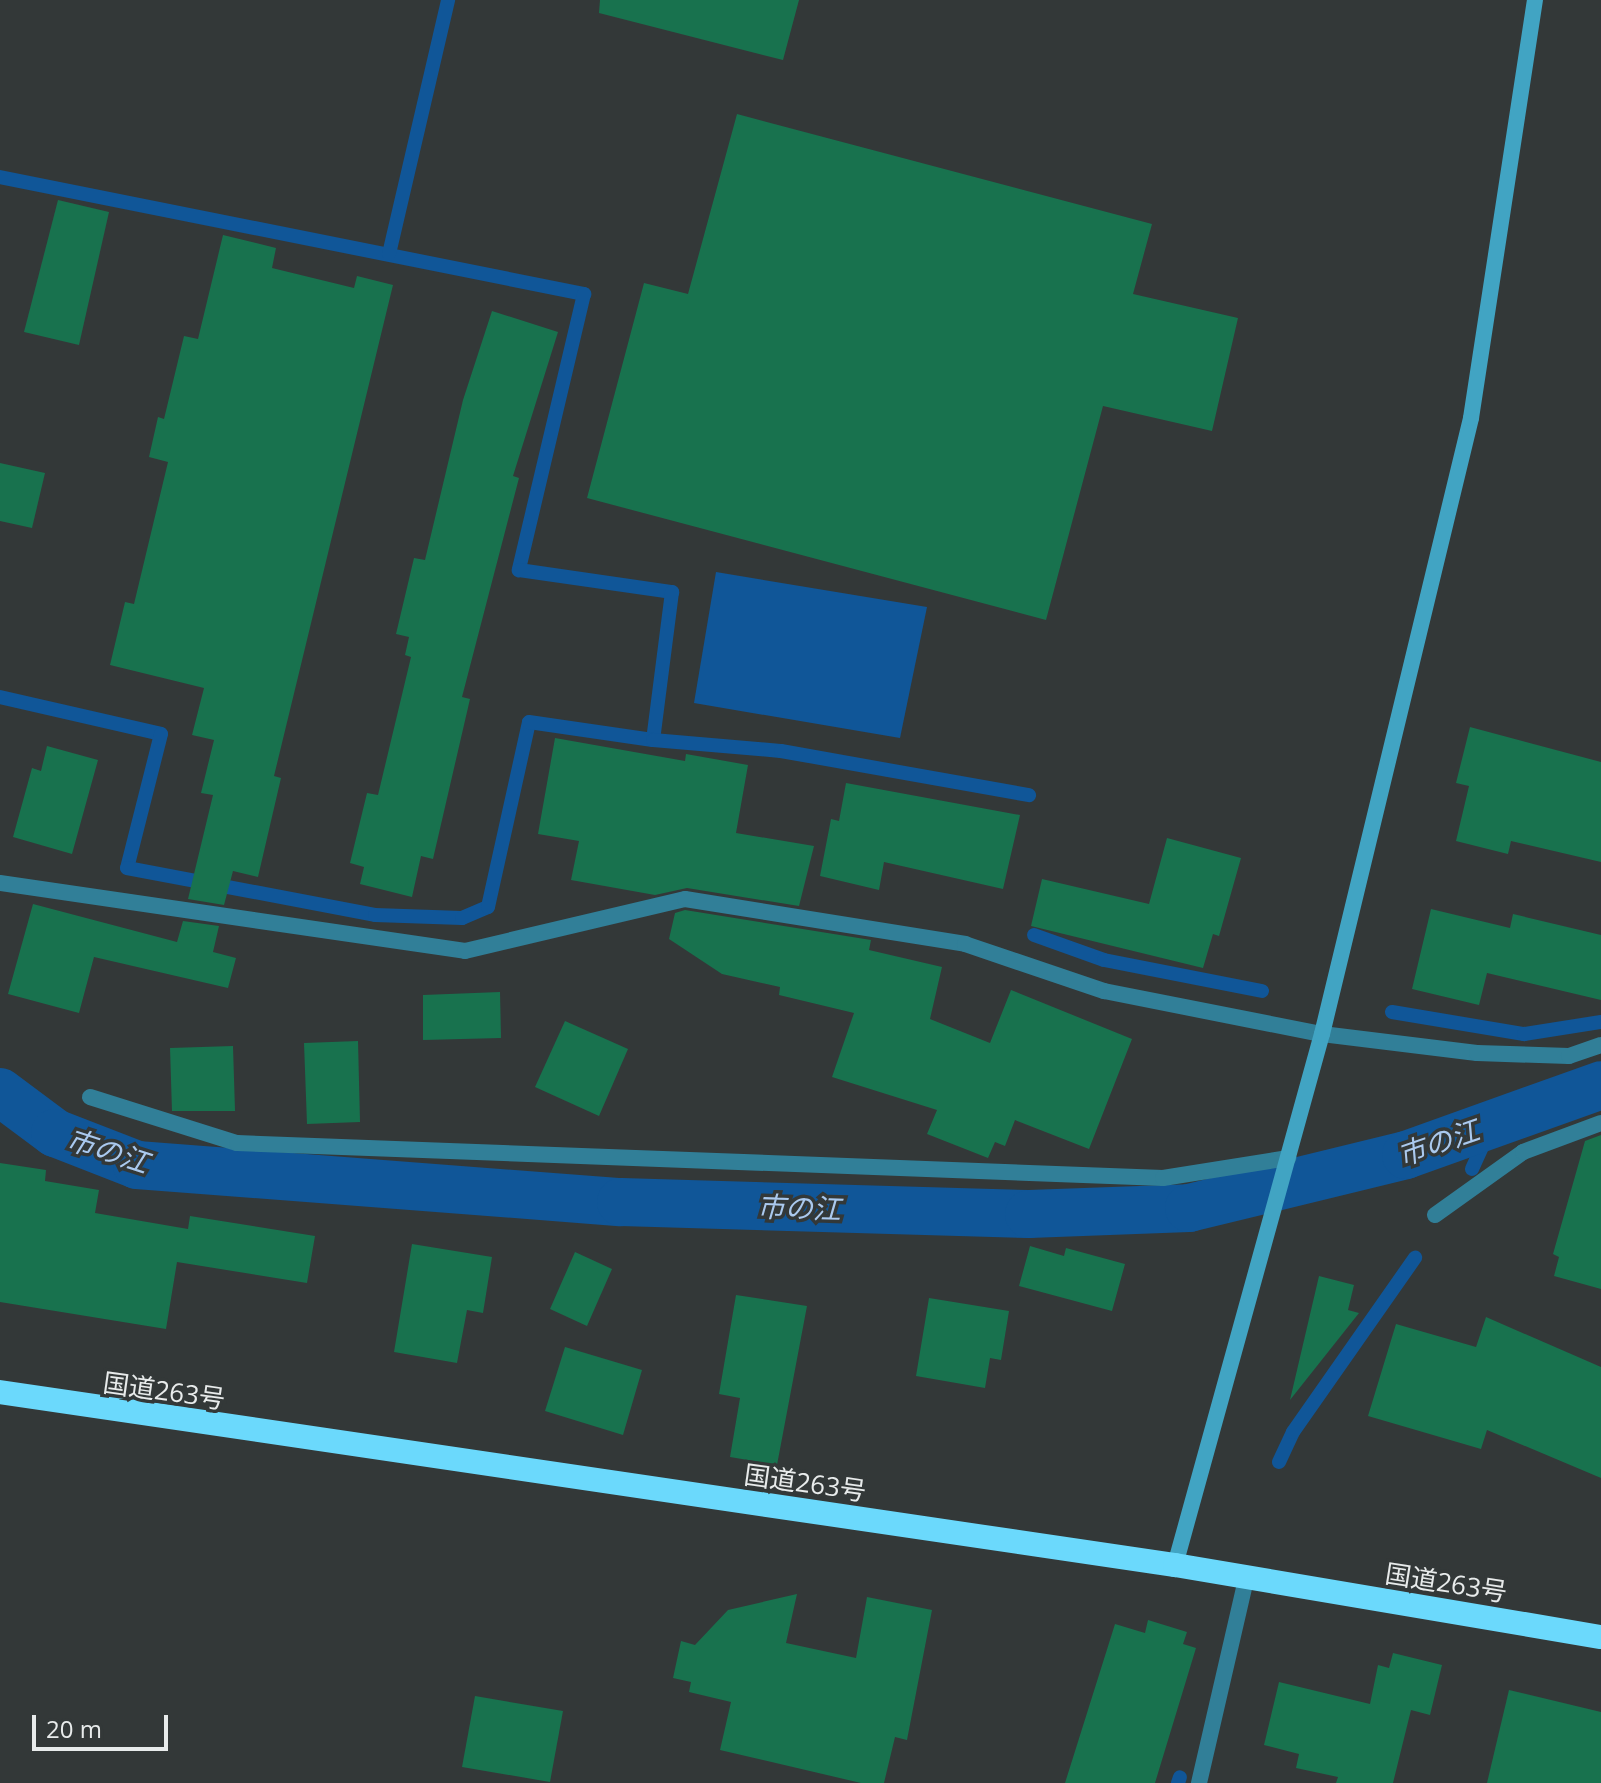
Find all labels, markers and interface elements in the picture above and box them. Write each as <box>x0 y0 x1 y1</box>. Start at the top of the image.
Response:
water label: 市の江 <box>1393 1112 1483 1172</box>
water label: 市の江 <box>63 1121 153 1179</box>
water label: 市の江 <box>756 1189 842 1225</box>
street label: 国道263号 <box>101 1367 227 1415</box>
street label: 国道263号 <box>742 1459 868 1507</box>
street label: 国道263号 <box>1383 1558 1509 1608</box>
scale bar <box>36 1699 172 1749</box>
text: 20 m <box>46 1712 102 1745</box>

